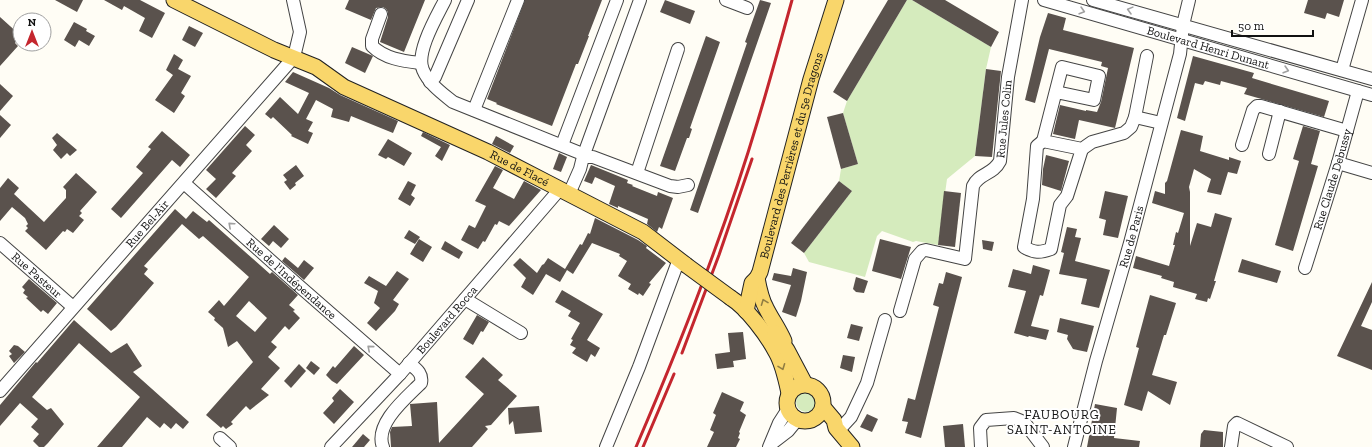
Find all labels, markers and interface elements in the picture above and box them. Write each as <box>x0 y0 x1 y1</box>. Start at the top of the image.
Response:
one-way arrow <box>1078 6 1085 15</box>
one-way arrow <box>1127 6 1134 15</box>
north arrow <box>12 12 52 52</box>
scale bar <box>1232 12 1313 38</box>
text: N <box>28 16 37 29</box>
text: 50 m <box>1238 19 1265 33</box>
street label: Boulevard Henri Dunant <box>1145 23 1272 72</box>
street label: Boulevard des Perrières et du 5e Dragons <box>757 51 826 260</box>
one-way arrow <box>1283 65 1290 74</box>
street label: Rue Jules Colin <box>993 79 1015 159</box>
street label: Rue Claude Debussy <box>1310 126 1354 231</box>
street label: Rue de Flacé <box>488 147 552 189</box>
street label: Rue Bel-Air <box>123 197 172 250</box>
street label: Rue de Paris <box>1116 204 1147 269</box>
one-way arrow <box>228 223 235 230</box>
street label: Rue de l'Indépendance <box>244 235 340 323</box>
street label: Rue Pasteur <box>9 250 65 301</box>
street label: Boulevard Rocca <box>414 283 480 357</box>
one-way arrow <box>760 299 768 306</box>
one-way arrow <box>367 346 375 353</box>
one-way arrow <box>778 364 786 371</box>
district label: FAUBOURG SAINT-ANTOINE <box>1007 407 1117 437</box>

